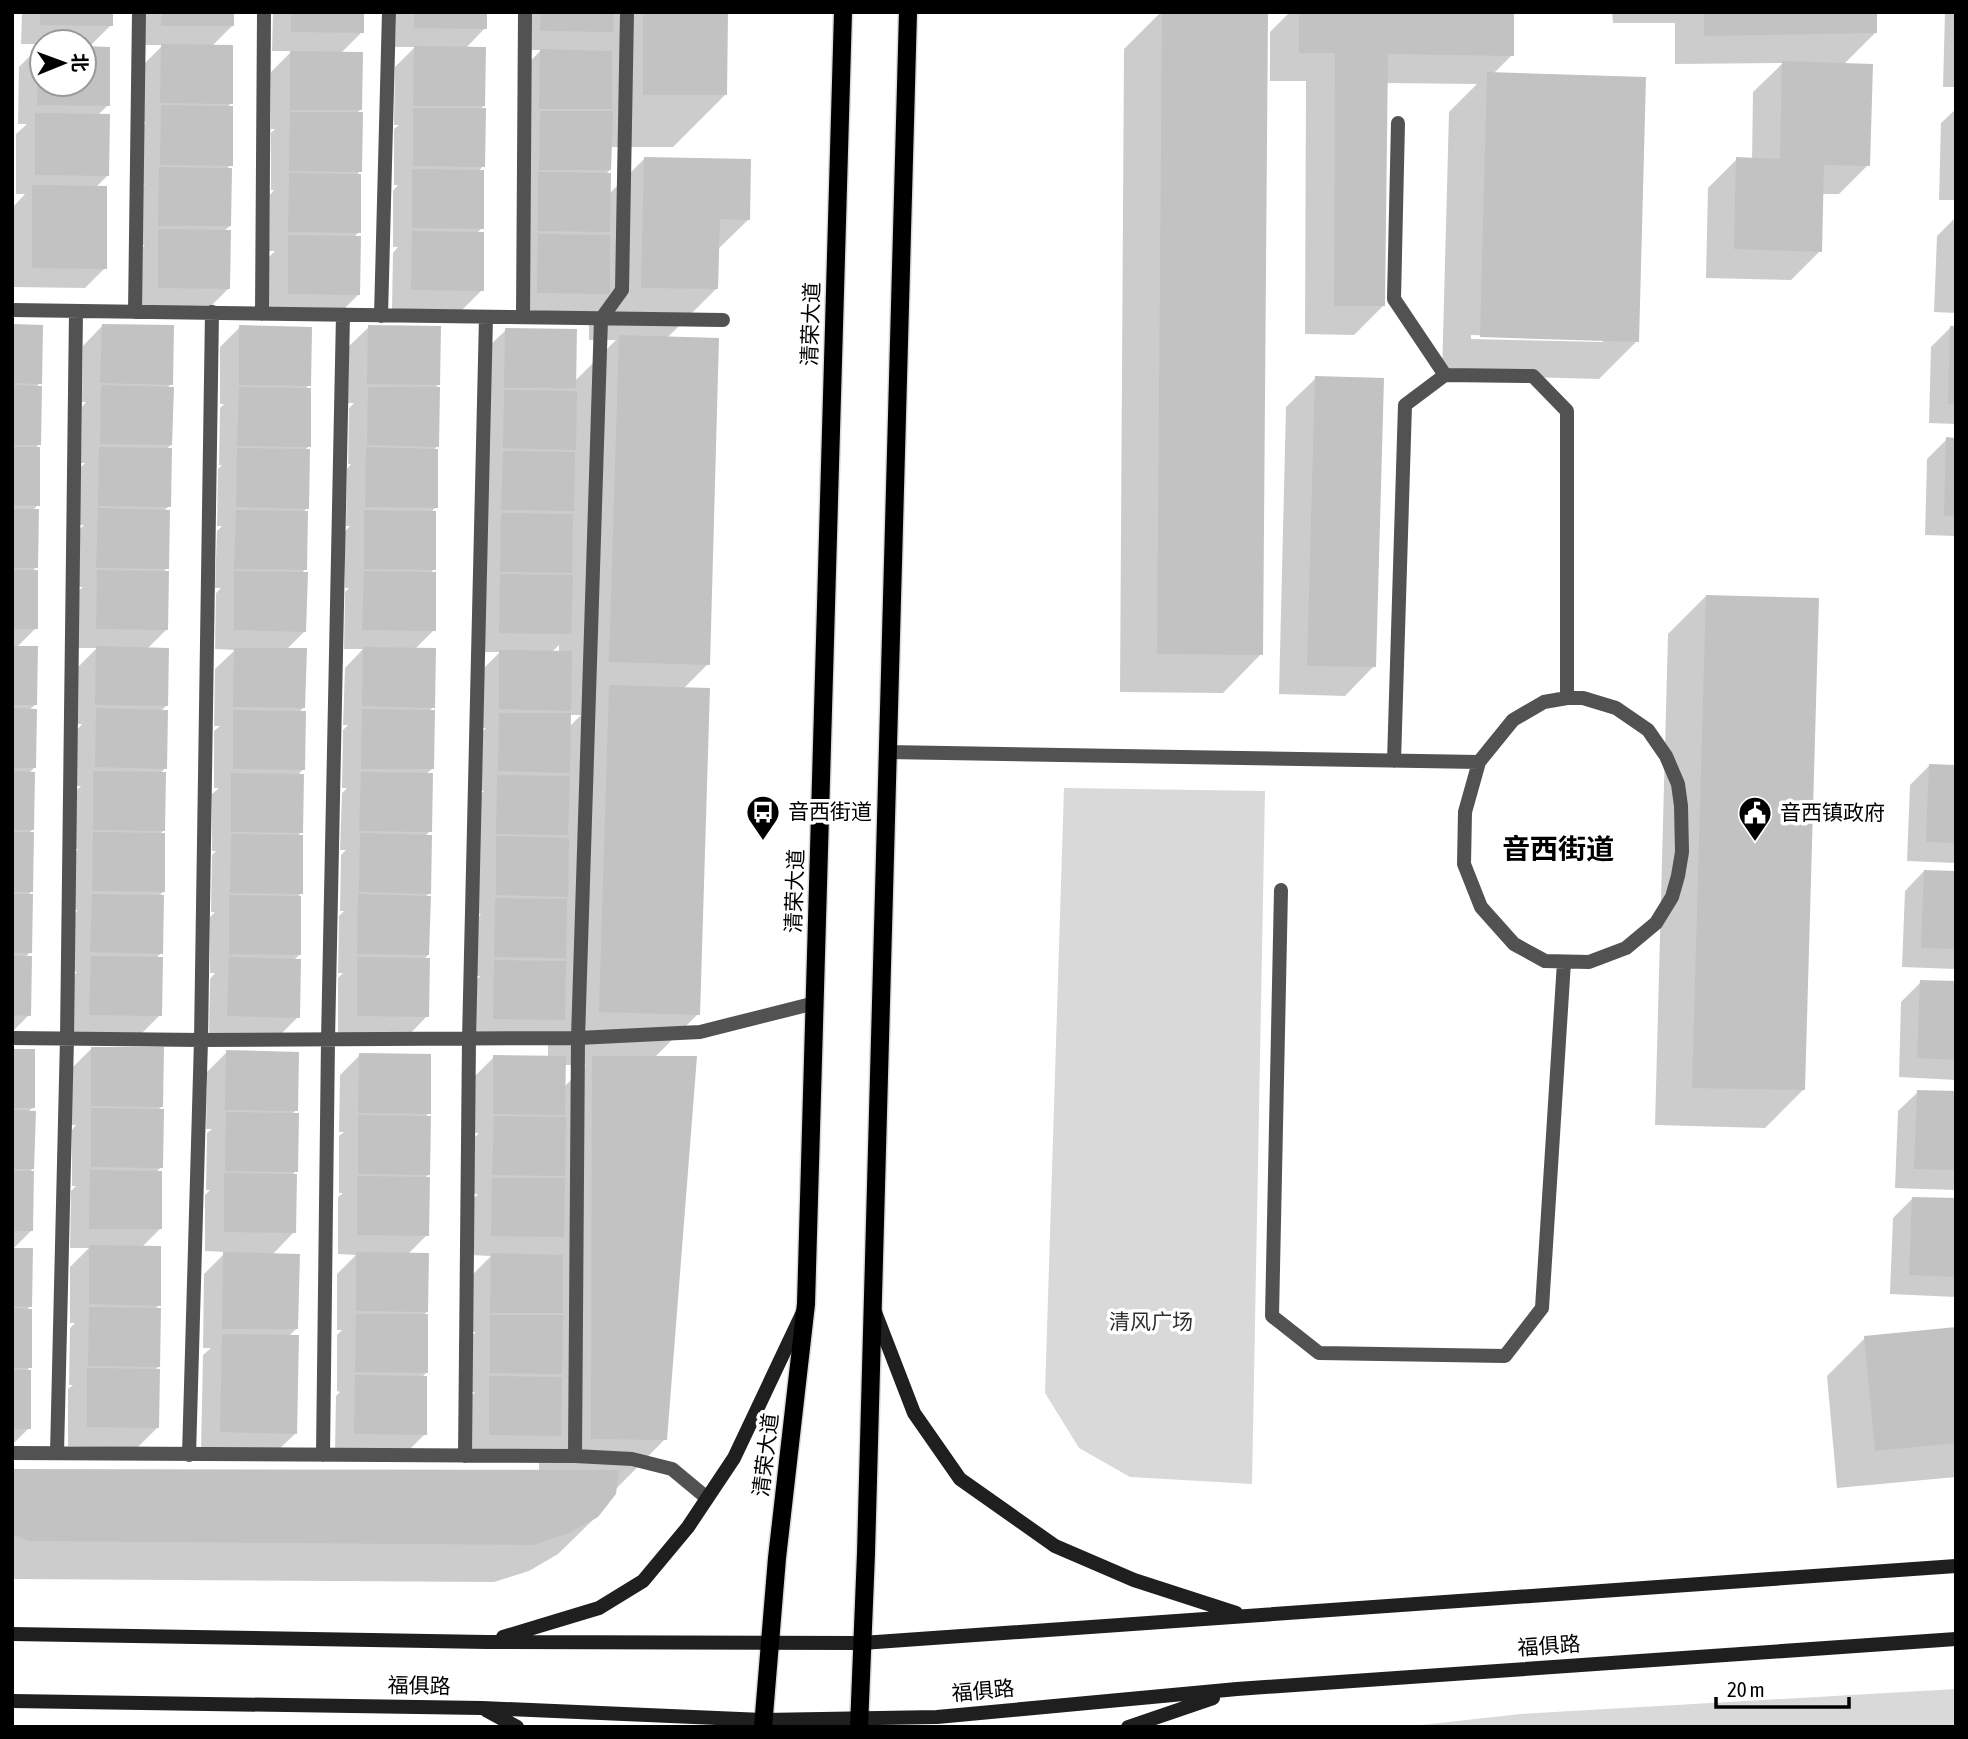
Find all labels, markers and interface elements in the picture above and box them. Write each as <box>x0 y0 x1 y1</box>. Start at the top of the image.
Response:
north arrow <box>28 28 98 98</box>
text: 北 <box>69 53 91 72</box>
street label: 清荣大道 <box>797 282 823 366</box>
bus stop icon: 音西街道 <box>744 793 782 842</box>
public building icon: 音西镇政府 <box>1736 794 1774 843</box>
place label: 音西街道 <box>788 799 872 823</box>
place label: 音西镇政府 <box>1780 800 1885 824</box>
district label: 音西街道 <box>1502 833 1614 865</box>
street label: 清荣大道 <box>781 849 807 933</box>
park label: 清风广场 <box>1109 1309 1193 1333</box>
street label: 清荣大道 <box>748 1412 782 1498</box>
street label: 福俱路 <box>1517 1631 1581 1659</box>
scale bar <box>1716 1666 1849 1710</box>
street label: 福俱路 <box>387 1672 451 1698</box>
street label: 福俱路 <box>950 1675 1015 1705</box>
text: 20 m <box>1727 1677 1765 1701</box>

